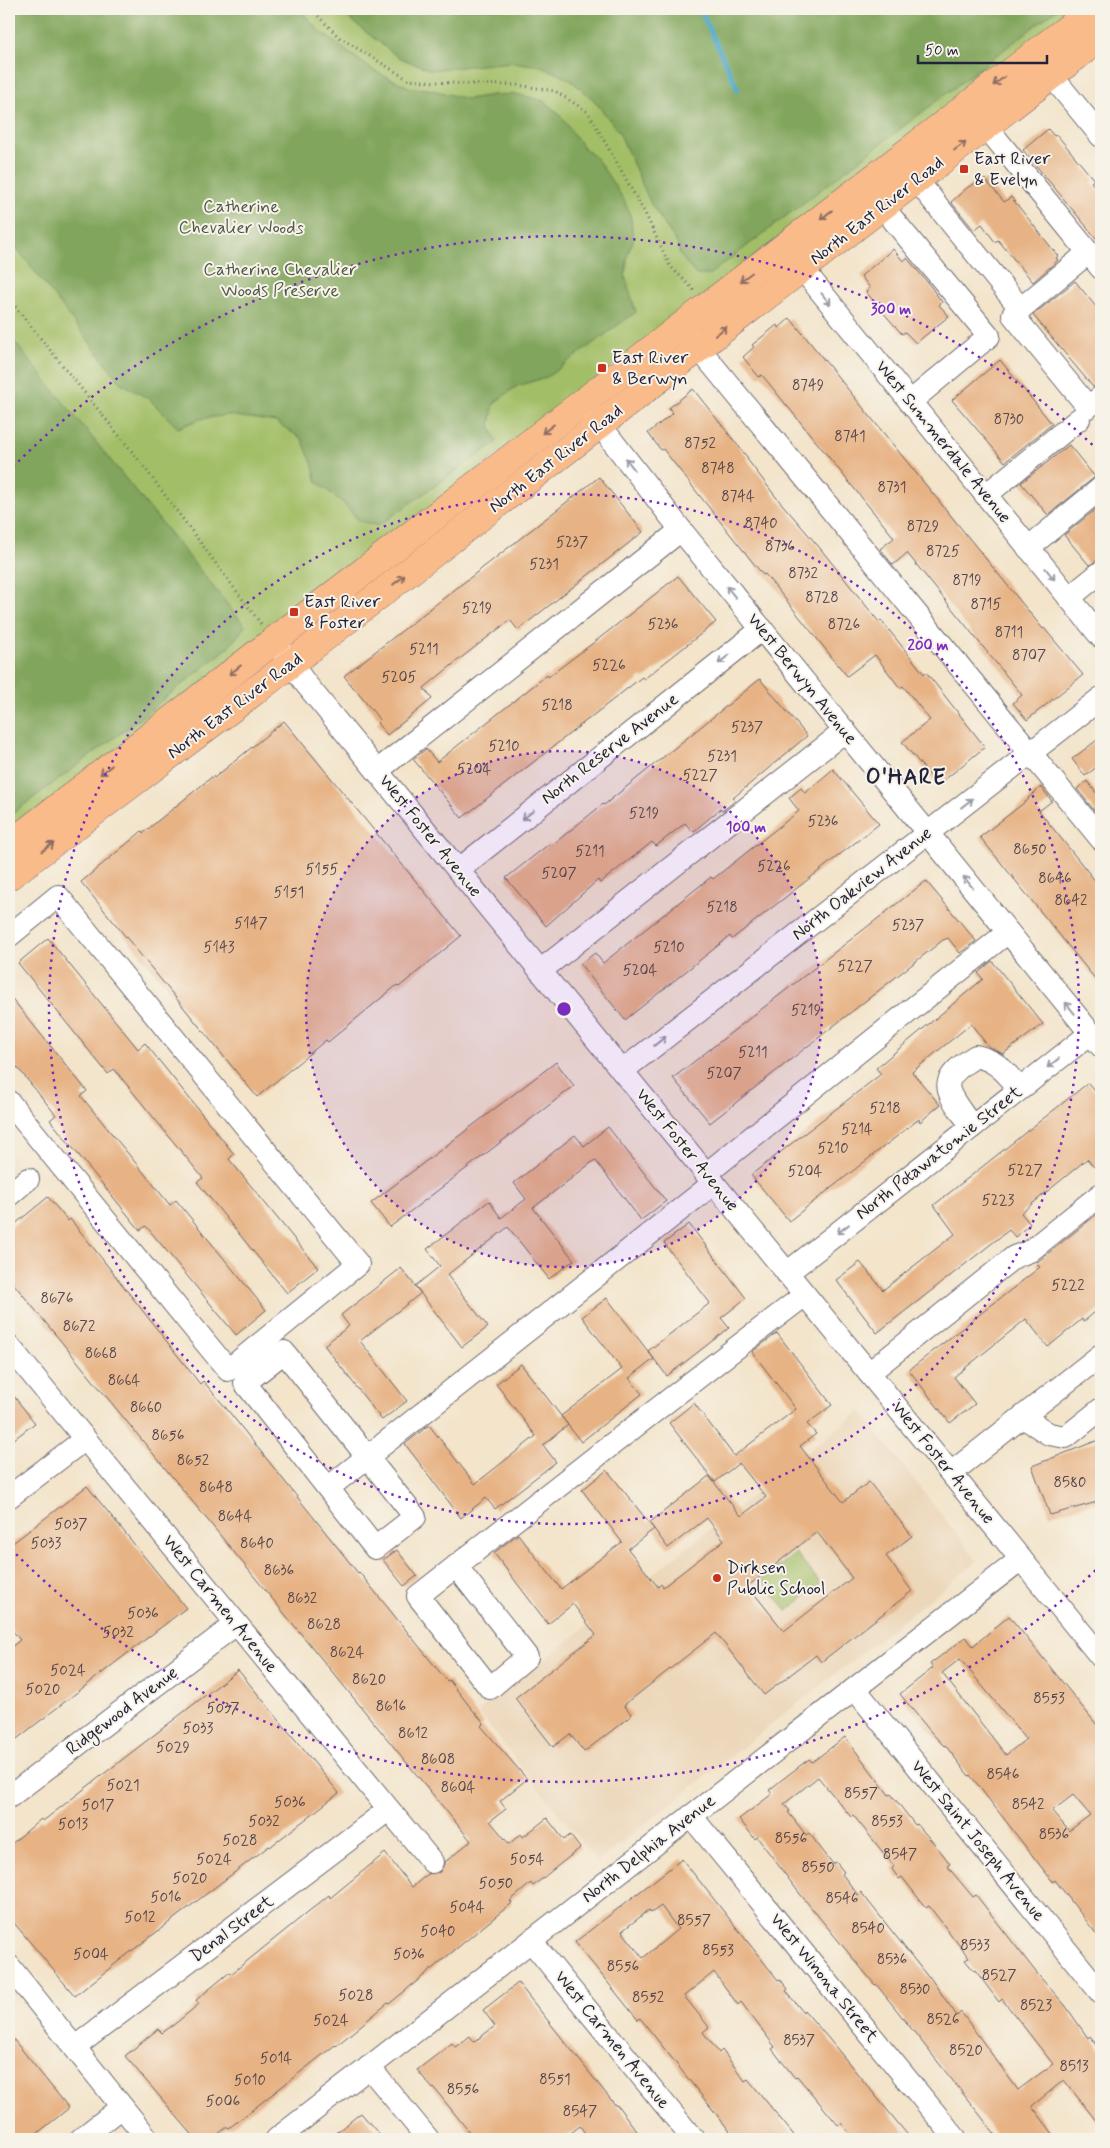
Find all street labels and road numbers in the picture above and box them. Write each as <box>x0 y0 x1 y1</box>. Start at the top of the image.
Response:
street label: North East River Road <box>805 151 949 271</box>
street label: West Summerdale Avenue <box>870 356 1016 528</box>
street label: North East River Road <box>484 399 628 519</box>
street label: West Berwyn Avenue <box>742 608 863 750</box>
street label: North East River Road <box>162 647 308 765</box>
street label: North Reserve Avenue <box>536 688 684 810</box>
street label: West Foster Avenue <box>373 770 487 902</box>
street label: North Oakview Avenue <box>787 822 937 946</box>
street label: North Potawatomie Street <box>851 1080 1028 1226</box>
street label: West Foster Avenue <box>630 1084 744 1216</box>
street label: West Foster Avenue <box>886 1397 1000 1529</box>
street label: West Carmen Avenue <box>157 1530 283 1678</box>
street label: Ridgewood Avenue <box>61 1661 183 1762</box>
street label: West Saint Joseph Avenue <box>905 1755 1051 1927</box>
street label: North Delphia Avenue <box>577 1789 721 1909</box>
street label: Denal Street <box>185 1889 279 1968</box>
street label: West Winona Street <box>764 1908 884 2048</box>
street label: West Carmen Avenue <box>549 1966 675 2114</box>

